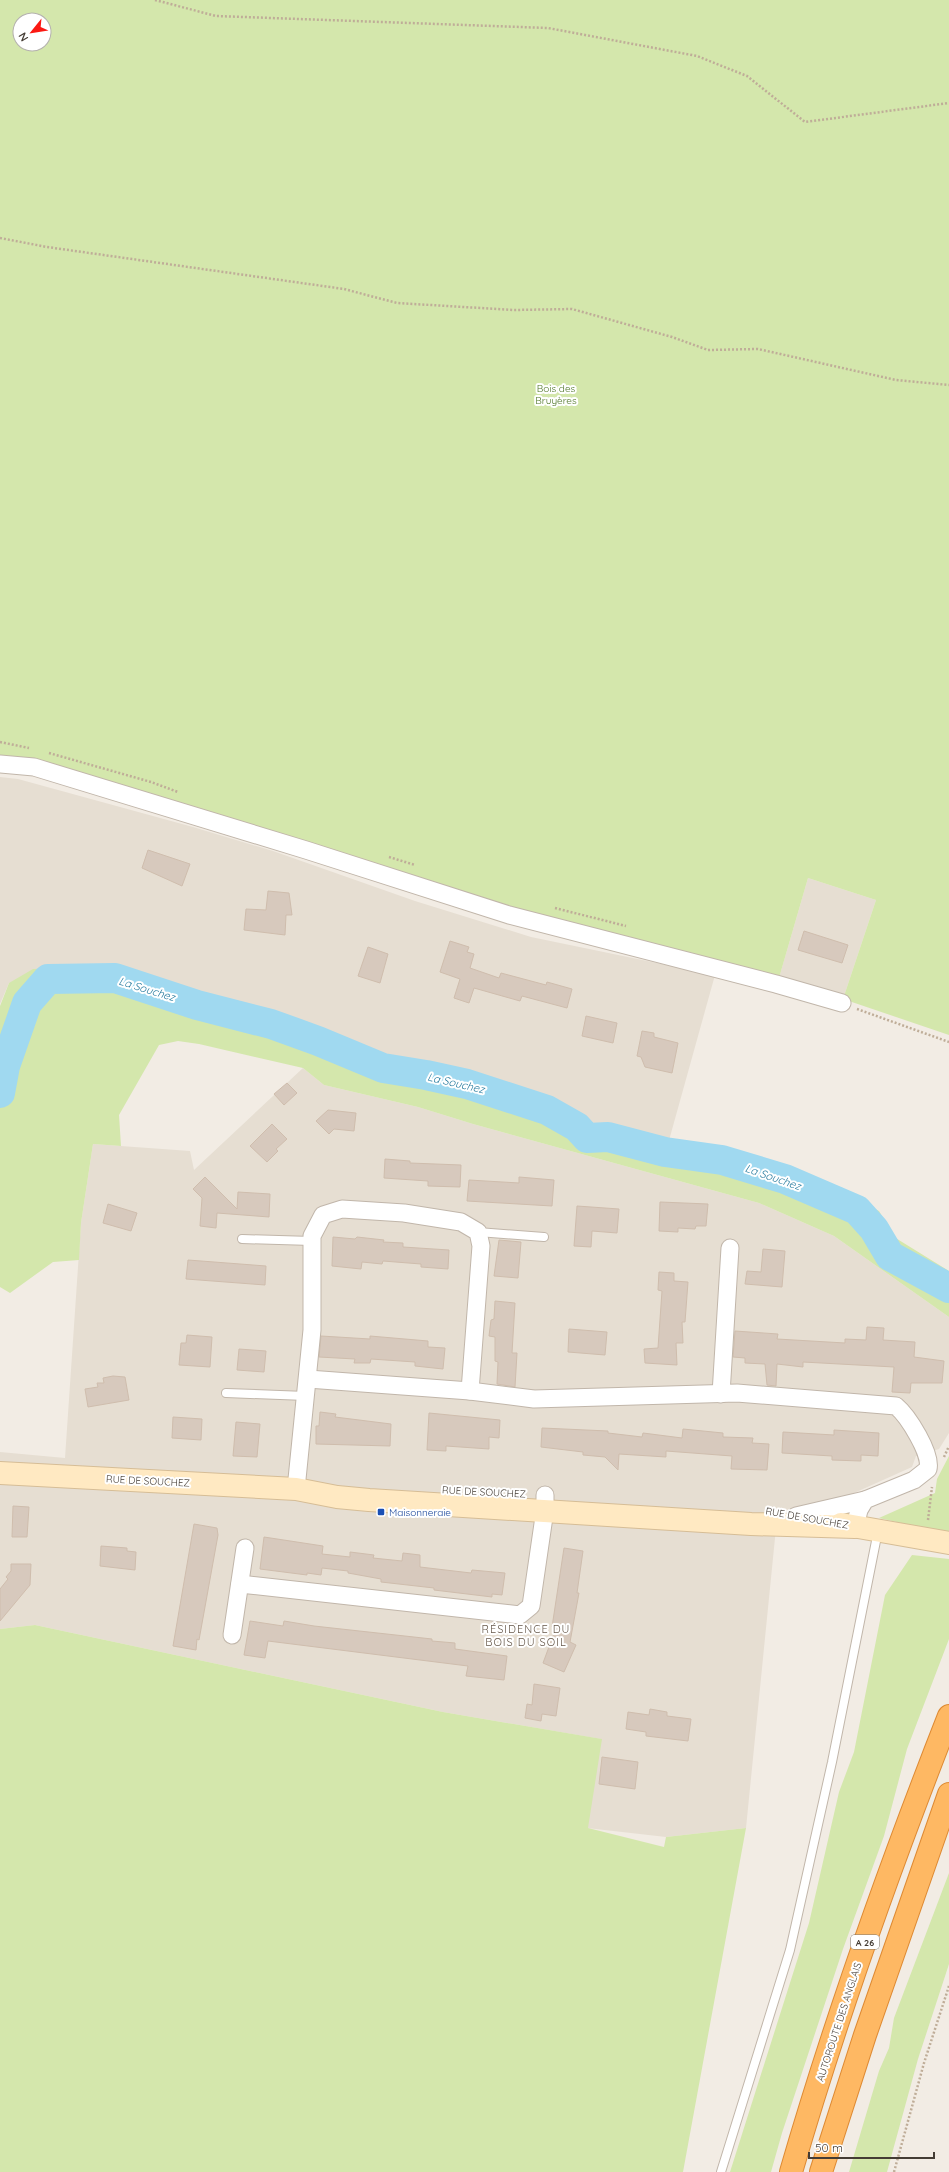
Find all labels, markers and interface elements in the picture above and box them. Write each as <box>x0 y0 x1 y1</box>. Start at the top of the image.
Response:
north arrow <box>12 12 52 52</box>
text: N <box>15 30 31 44</box>
park label: Bois des Bruyères <box>535 382 577 407</box>
water label: La Souchez <box>117 974 178 1005</box>
water label: La Souchez <box>426 1070 488 1097</box>
water label: La Souchez <box>743 1161 804 1194</box>
street label: RUE DE SOUCHEZ <box>106 1472 190 1490</box>
street label: RUE DE SOUCHEZ <box>442 1483 526 1501</box>
street label: RUE DE SOUCHEZ <box>764 1504 850 1532</box>
place label: Maisonneraie <box>389 1506 451 1519</box>
marker: Maisonneraie <box>376 1507 386 1517</box>
district label: RÉSIDENCE DU BOIS DU SOIL <box>482 1622 570 1649</box>
road number: A 26 <box>851 1935 879 1949</box>
street label: AUTOROUTE DES ANGLAIS <box>814 1960 865 2083</box>
scale bar <box>809 2134 934 2160</box>
text: 50 m <box>815 2140 843 2155</box>

